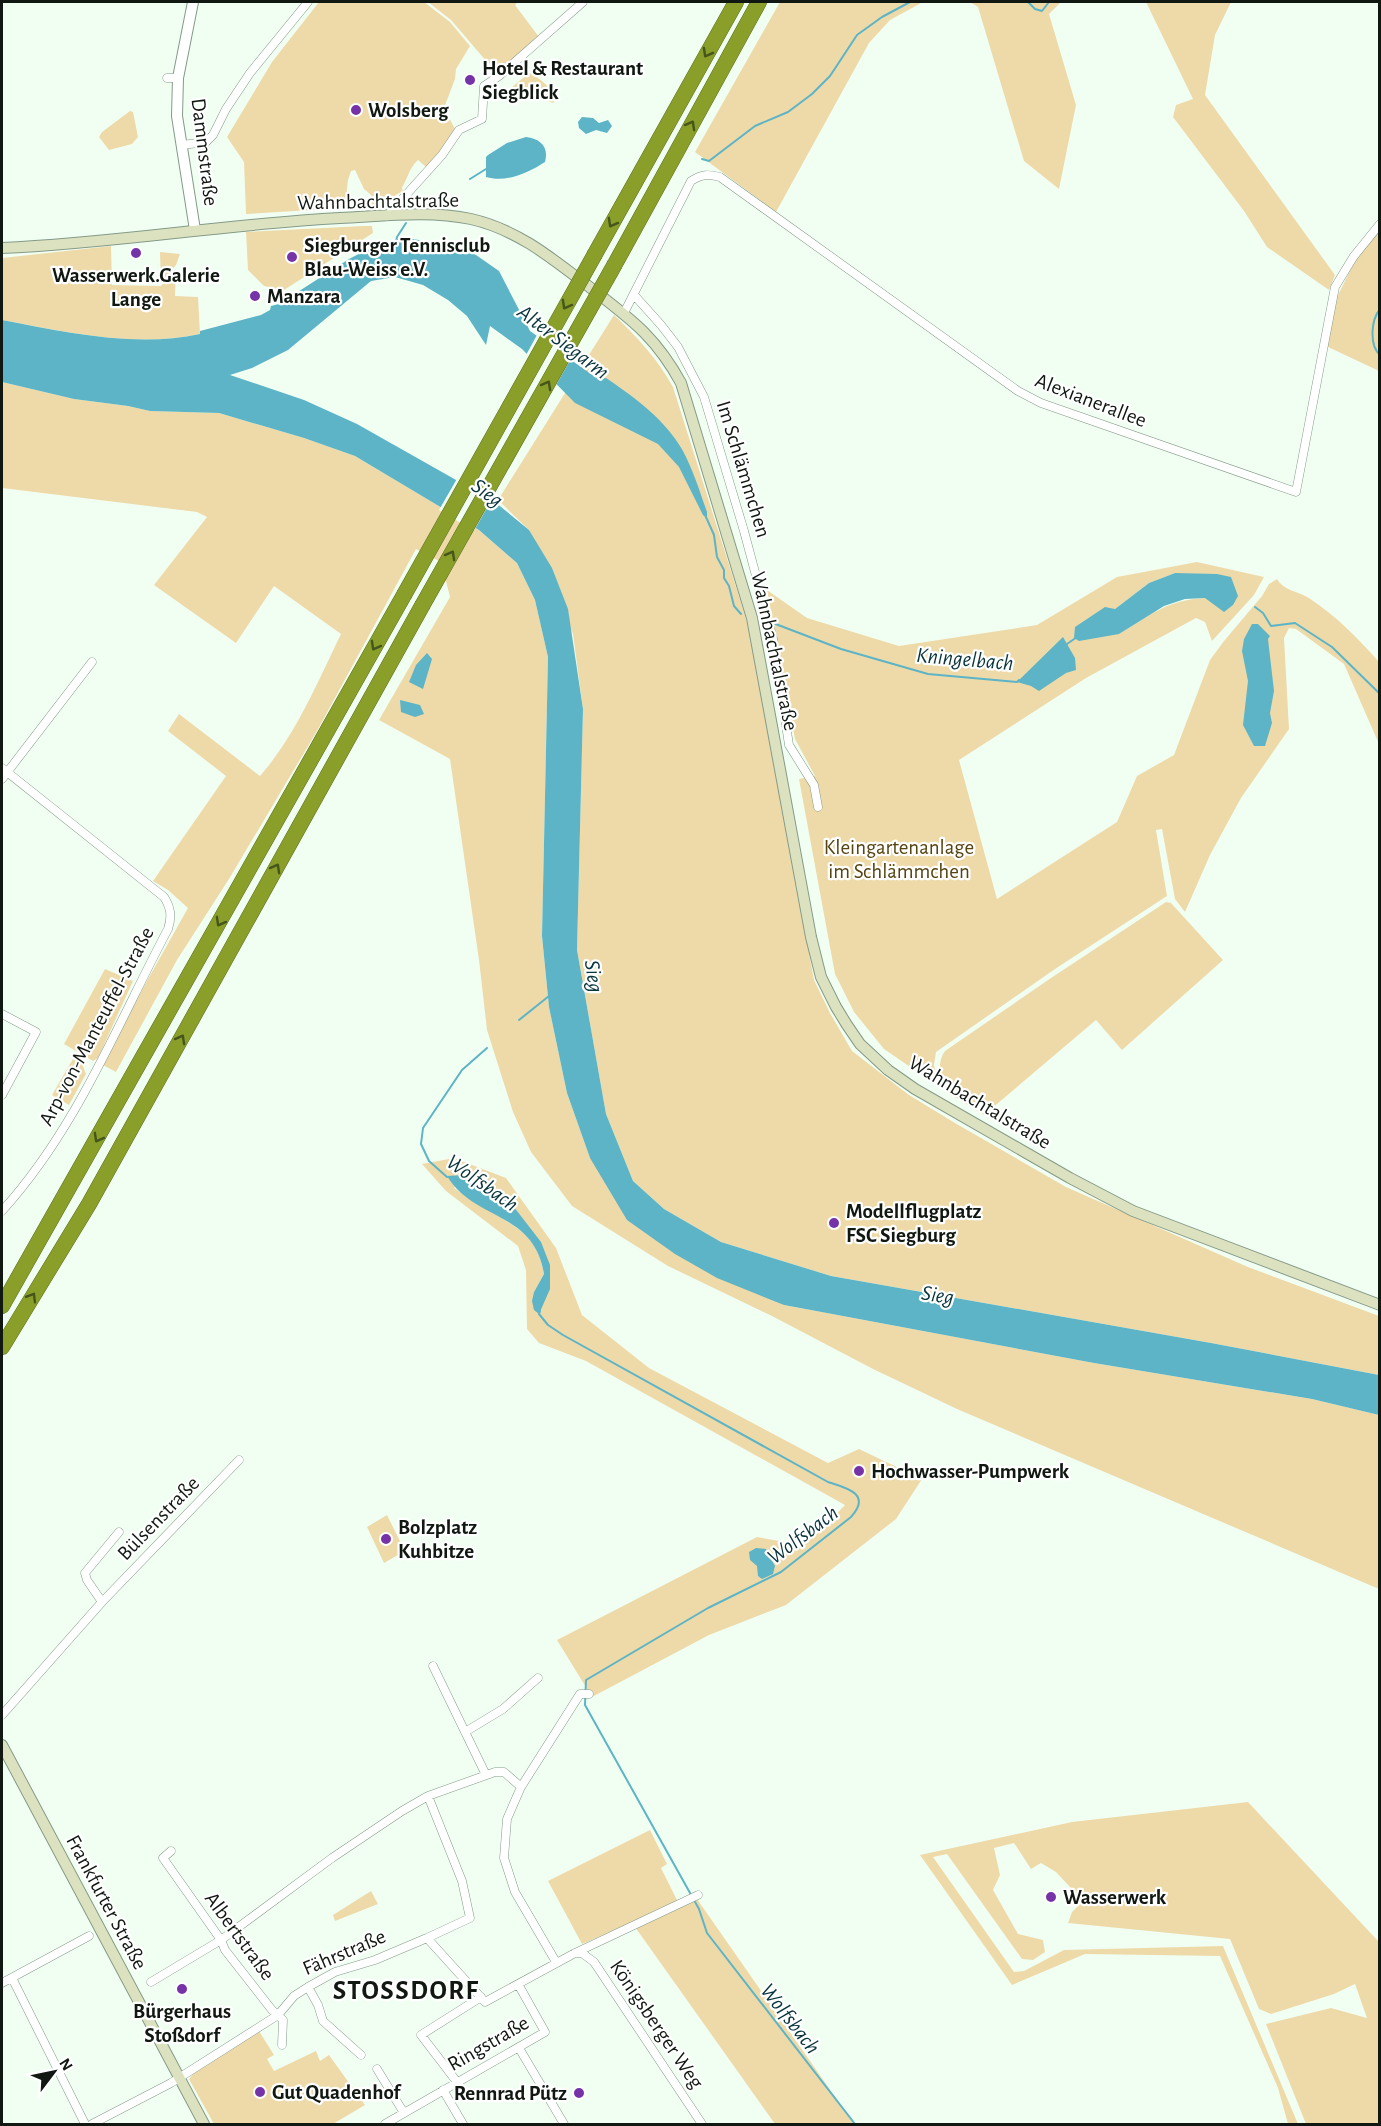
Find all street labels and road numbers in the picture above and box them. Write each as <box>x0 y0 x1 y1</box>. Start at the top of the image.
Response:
street label: Dammstraße <box>187 97 222 207</box>
street label: Wahnbachtalstraße <box>297 190 459 213</box>
street label: Alexianerallee <box>1032 370 1149 431</box>
street label: Im Schlämmchen <box>713 398 774 540</box>
street label: Wahnbachtalstraße <box>747 570 802 733</box>
street label: Arp-von-Manteuffel-Straße <box>35 923 158 1129</box>
street label: Wahnbachtalstraße <box>905 1052 1055 1153</box>
street label: Bülsenstraße <box>113 1472 203 1564</box>
street label: Frankfurter Straße <box>62 1832 151 1973</box>
street label: Albertstraße <box>201 1888 278 1984</box>
street label: Fährstraße <box>300 1926 389 1979</box>
street label: Königsberger Weg <box>606 1956 708 2093</box>
street label: Ringstraße <box>444 2012 532 2075</box>

